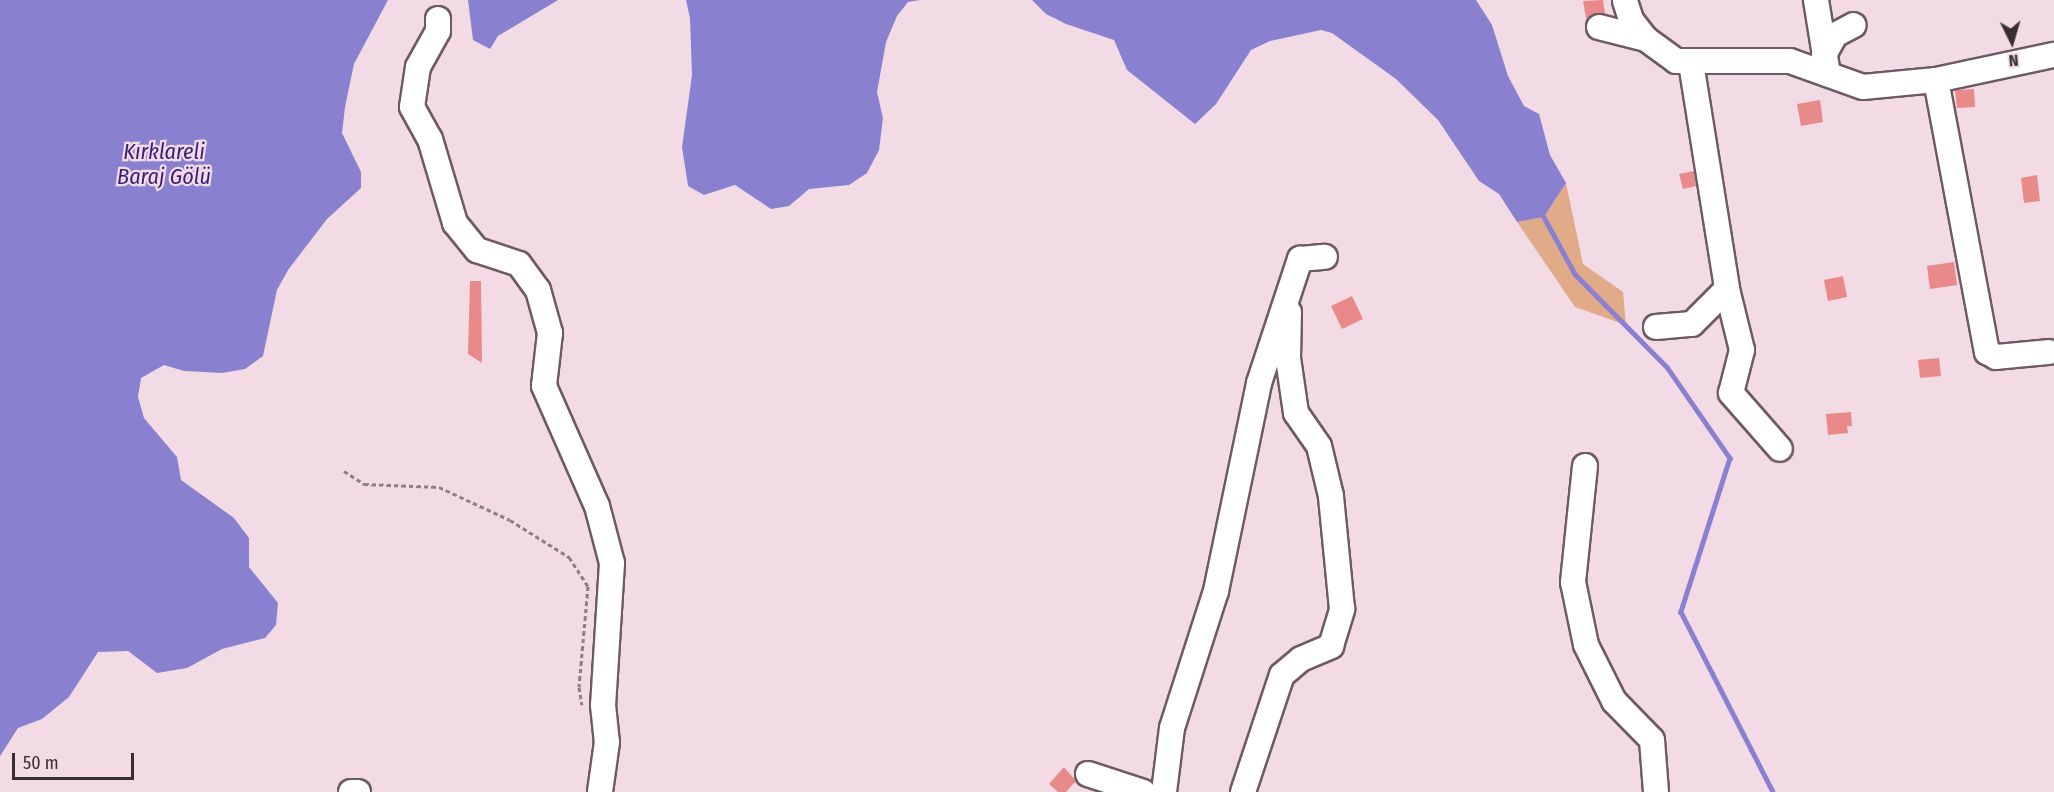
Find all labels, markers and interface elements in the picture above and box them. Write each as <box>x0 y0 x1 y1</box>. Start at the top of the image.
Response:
north arrow <box>1982 12 2042 72</box>
text: N <box>2008 51 2019 70</box>
water label: Kırklareli Baraj Gölü <box>117 138 211 190</box>
scale bar <box>15 741 136 779</box>
text: 50 m <box>23 752 59 774</box>

